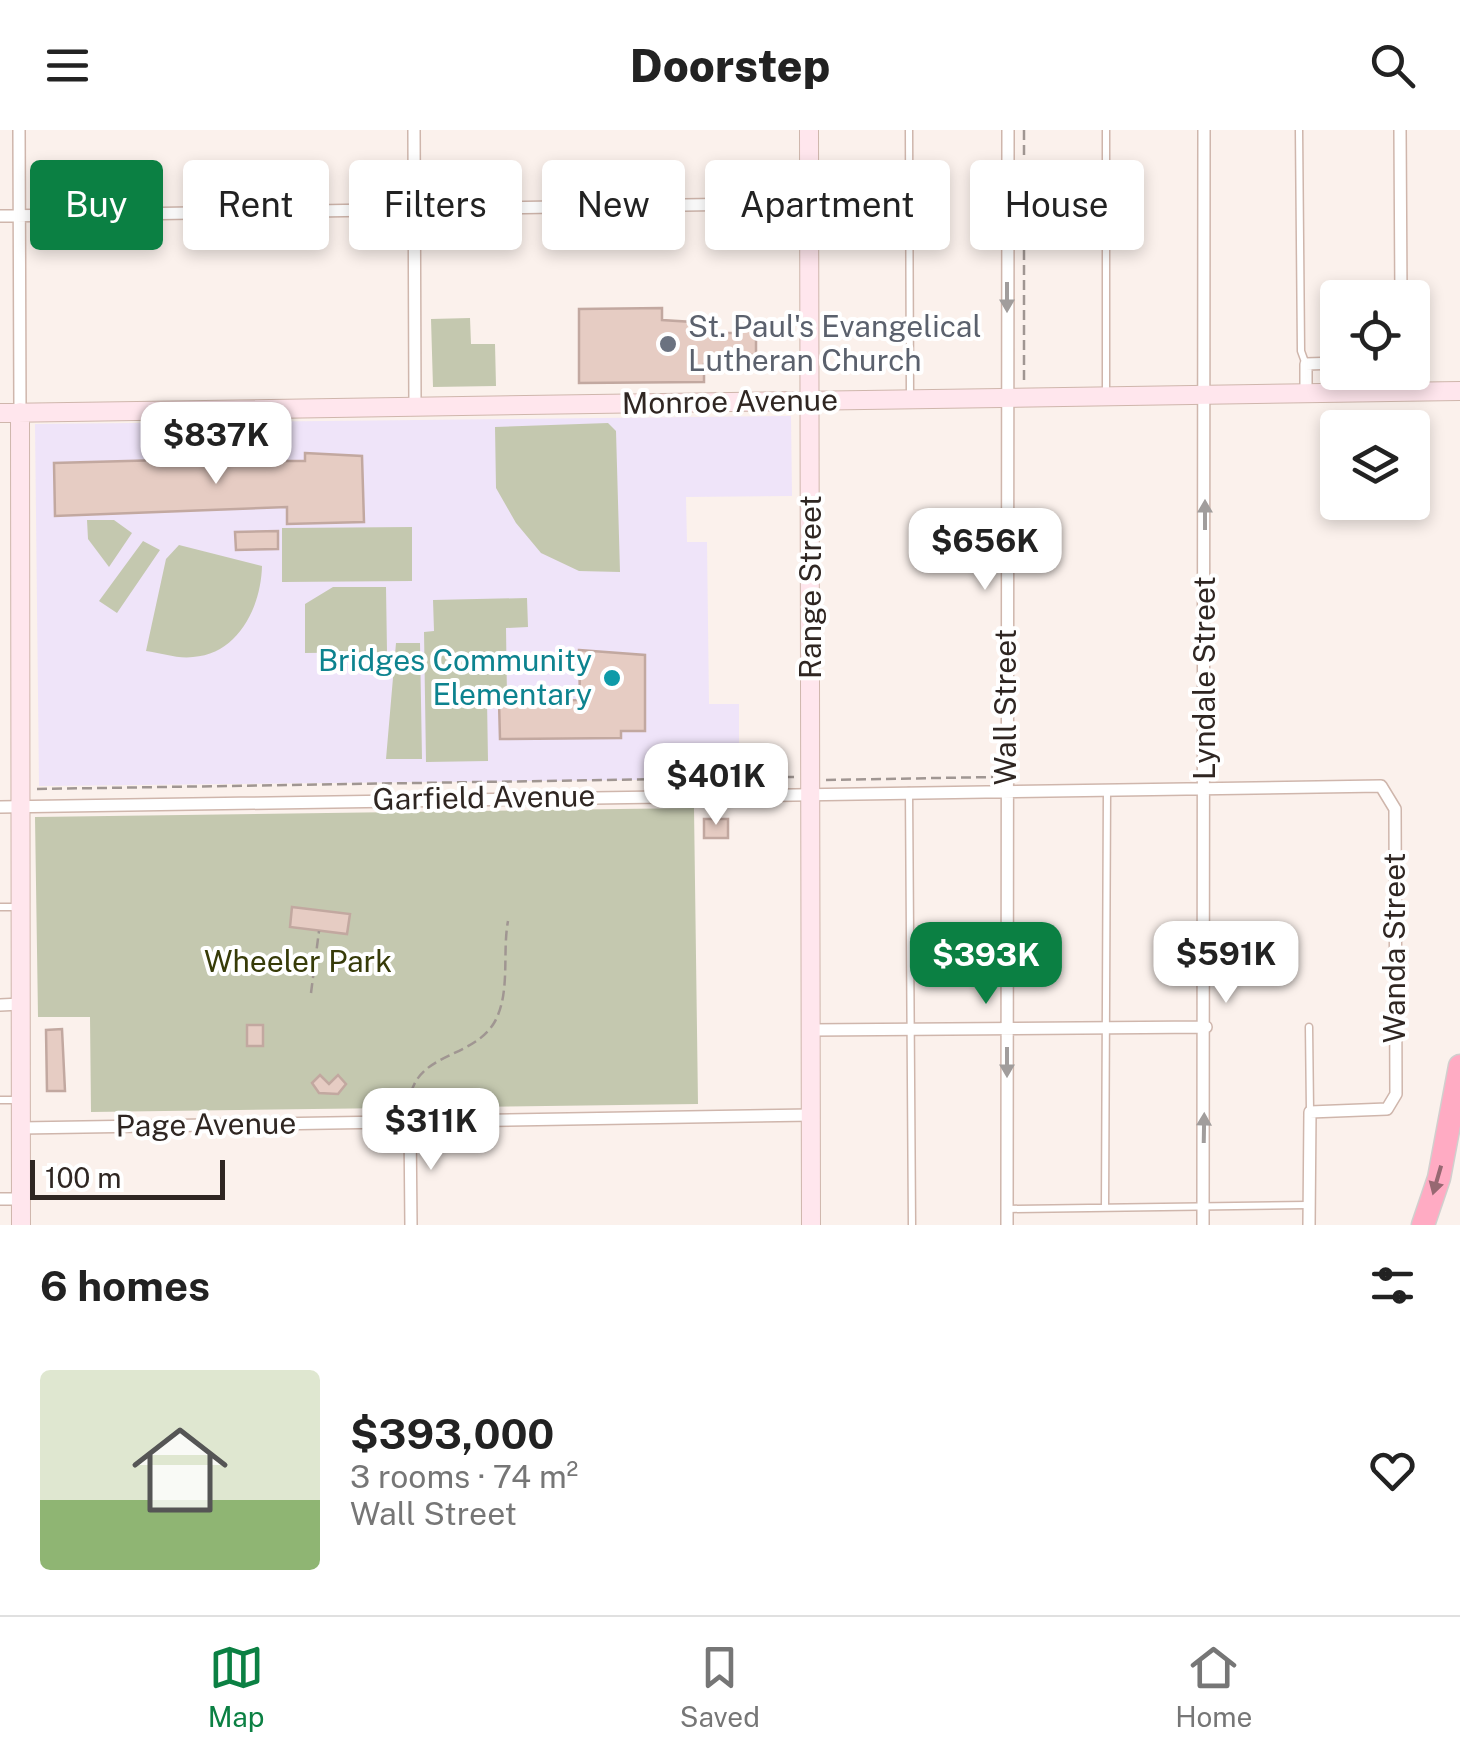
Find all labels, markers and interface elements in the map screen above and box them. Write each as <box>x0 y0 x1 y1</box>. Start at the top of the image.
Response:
icon: menu <box>40 38 95 93</box>
icon: search <box>1365 38 1420 93</box>
text: Doorstep <box>630 39 830 92</box>
chip: Buy <box>30 160 163 250</box>
chip: Rent <box>183 160 329 250</box>
chip: Filters <box>349 160 522 250</box>
chip: New <box>542 160 685 250</box>
chip: Apartment <box>705 160 950 250</box>
chip: House <box>970 160 1144 250</box>
map controls <box>1320 280 1430 520</box>
button: locate <box>1320 280 1430 390</box>
one-way arrow <box>999 282 1015 314</box>
place label: St. Paul's Evangelical Lutheran Church <box>688 308 982 378</box>
marker: St. Paul's Evangelical Lutheran Church <box>657 333 679 355</box>
street label: Monroe Avenue <box>622 381 838 421</box>
pin: $837K <box>146 402 286 487</box>
button: layers <box>1320 410 1430 520</box>
text: $837K <box>163 416 269 453</box>
street label: Range Street <box>792 495 828 679</box>
one-way arrow <box>1198 498 1214 530</box>
pin: $656K <box>915 508 1055 593</box>
text: $656K <box>931 522 1039 559</box>
street label: Lyndale Street <box>1186 576 1222 780</box>
street label: Wall Street <box>987 629 1023 785</box>
place label: Bridges Community Elementary <box>318 642 592 712</box>
marker: Bridges Community Elementary <box>601 667 623 689</box>
pin: $401K <box>646 743 786 828</box>
text: $401K <box>666 757 766 794</box>
street label: Garfield Avenue <box>372 777 596 817</box>
street label: Wanda Street <box>1376 853 1412 1043</box>
pin: $591K <box>1156 921 1296 1006</box>
pin: $393K <box>916 922 1056 1007</box>
text: $591K <box>1175 935 1277 972</box>
text: $393K <box>932 936 1040 973</box>
park label: Wheeler Park <box>204 943 392 979</box>
one-way arrow <box>999 1047 1015 1079</box>
pin: $311K <box>361 1088 501 1173</box>
text: $311K <box>384 1102 478 1139</box>
street label: Page Avenue <box>115 1104 297 1144</box>
one-way arrow <box>1196 1111 1212 1143</box>
scale bar <box>30 1155 225 1200</box>
text: 100 m <box>45 1161 122 1194</box>
one-way arrow <box>1429 1165 1444 1196</box>
icon: filters <box>1365 1258 1420 1313</box>
text: 6 homes <box>40 1261 210 1310</box>
text: $393,000 <box>350 1409 554 1458</box>
icon: home <box>120 1410 240 1530</box>
icon: heart <box>1365 1443 1420 1498</box>
text: 3 rooms · 74 m² <box>350 1458 578 1495</box>
text: Wall Street <box>350 1495 517 1532</box>
tab: Map <box>208 1640 265 1733</box>
tab: Saved <box>680 1640 760 1733</box>
tab: Home <box>1175 1640 1252 1733</box>

